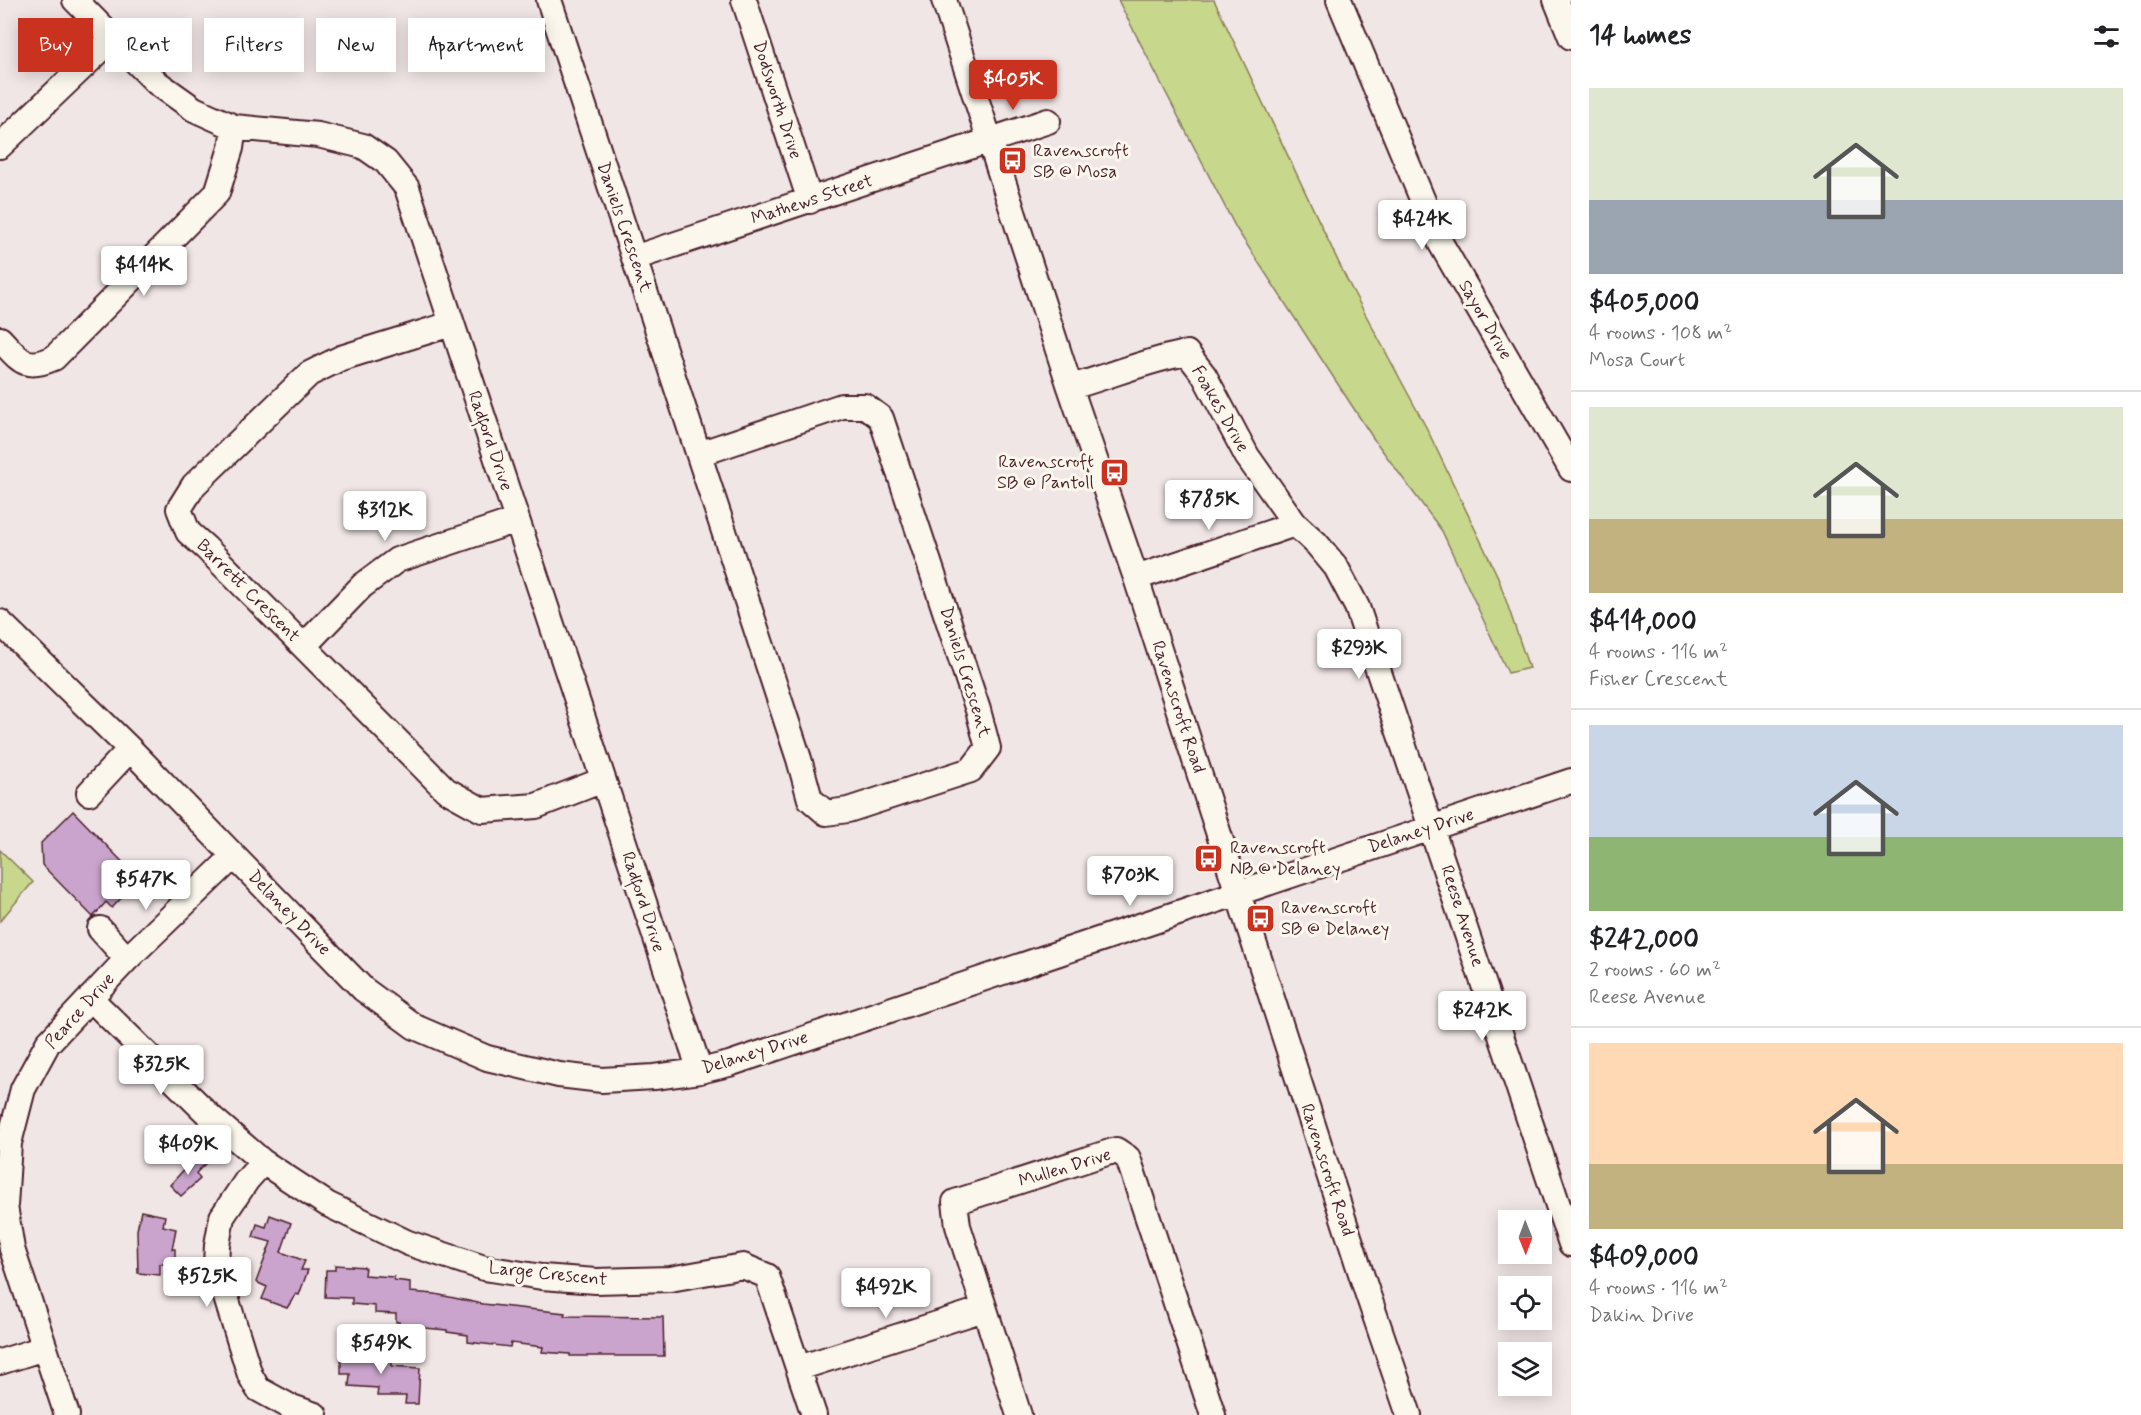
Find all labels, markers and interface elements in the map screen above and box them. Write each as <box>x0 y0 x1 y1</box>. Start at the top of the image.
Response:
chip: Buy <box>18 18 93 72</box>
chip: Rent <box>105 18 192 72</box>
chip: Filters <box>204 18 304 72</box>
chip: New <box>316 18 396 72</box>
chip: Apartment <box>408 18 545 72</box>
text: 14 homes <box>1589 19 1691 53</box>
icon: filters <box>2090 20 2123 53</box>
street label: Dodsworth Drive <box>747 38 807 162</box>
pin: $405K <box>971 60 1055 111</box>
text: $405K <box>983 66 1043 93</box>
icon: home <box>1802 127 1910 235</box>
place label: Ravenscroft SB @ Mosa <box>1033 139 1129 184</box>
bus stop icon: Ravenscroft SB @ Mosa <box>996 145 1028 177</box>
street label: Daniels Crescent <box>591 159 658 296</box>
street label: Mathews Street <box>748 169 876 231</box>
pin: $424K <box>1380 200 1464 251</box>
text: $424K <box>1392 206 1452 233</box>
pin: $414K <box>102 246 186 297</box>
text: $414K <box>115 252 173 279</box>
street label: Sayor Drive <box>1452 276 1518 364</box>
text: $405,000 <box>1589 286 1699 320</box>
text: 4 rooms · 108 m² <box>1589 320 1732 347</box>
text: Mosa Court <box>1589 347 1685 374</box>
street label: Foakes Drive <box>1186 361 1254 457</box>
street label: Radford Drive <box>460 388 518 495</box>
icon: home <box>1802 446 1910 554</box>
place label: Ravenscroft SB @ Pantoll <box>997 450 1094 495</box>
bus stop icon: Ravenscroft SB @ Pantoll <box>1099 456 1131 488</box>
pin: $785K <box>1167 480 1251 531</box>
text: $785K <box>1179 486 1239 513</box>
pin: $312K <box>343 491 427 542</box>
text: $312K <box>357 497 413 524</box>
street label: Barrett Crescent <box>191 534 305 648</box>
street label: Daniels Crescent <box>934 603 996 741</box>
text: $414,000 <box>1589 605 1697 639</box>
pin: $293K <box>1317 629 1401 680</box>
text: $293K <box>1331 635 1387 662</box>
street label: Ravenscroft Road <box>1145 638 1211 776</box>
text: 4 rooms · 116 m² <box>1589 639 1728 666</box>
text: Fisher Crescent <box>1589 666 1728 693</box>
icon: home <box>1802 764 1910 872</box>
street label: Delaney Drive <box>1365 803 1477 859</box>
place label: Ravenscroft NB @ Delaney <box>1230 836 1340 881</box>
bus stop icon: Ravenscroft NB @ Delaney <box>1193 842 1225 874</box>
street label: Radford Drive <box>614 849 671 956</box>
pin: $703K <box>1088 856 1172 907</box>
pin: $547K <box>104 860 188 911</box>
text: $703K <box>1101 862 1159 889</box>
street label: Reese Avenue <box>1434 862 1490 970</box>
street label: Delaney Drive <box>242 865 336 961</box>
text: $547K <box>115 866 177 893</box>
place label: Ravenscroft SB @ Delaney <box>1281 896 1389 941</box>
bus stop icon: Ravenscroft SB @ Delaney <box>1244 902 1276 934</box>
text: $242,000 <box>1589 923 1699 957</box>
text: 2 rooms · 60 m² <box>1589 957 1721 984</box>
street label: Pearce Drive <box>40 968 120 1054</box>
text: Reese Avenue <box>1589 984 1706 1011</box>
pin: $242K <box>1440 991 1524 1042</box>
text: $242K <box>1452 997 1512 1024</box>
street label: Delaney Drive <box>699 1025 811 1081</box>
pin: $325K <box>119 1045 203 1096</box>
text: $325K <box>133 1051 189 1078</box>
icon: home <box>1802 1082 1910 1190</box>
street label: Ravenscroft Road <box>1294 1101 1360 1239</box>
pin: $409K <box>146 1125 230 1176</box>
text: $409K <box>158 1131 218 1158</box>
street label: Mullen Drive <box>1016 1143 1114 1193</box>
north arrow <box>1498 1210 1552 1264</box>
map controls <box>1498 1210 1552 1396</box>
text: $409,000 <box>1589 1241 1699 1275</box>
street label: Large Crescent <box>487 1256 608 1293</box>
pin: $525K <box>165 1257 249 1308</box>
text: $525K <box>177 1263 237 1290</box>
pin: $492K <box>844 1268 928 1319</box>
text: $492K <box>855 1274 917 1301</box>
text: 4 rooms · 116 m² <box>1589 1275 1728 1302</box>
button: locate <box>1498 1276 1552 1330</box>
text: Dakin Drive <box>1589 1302 1694 1329</box>
pin: $549K <box>339 1324 423 1375</box>
text: $549K <box>351 1330 411 1357</box>
button: layers <box>1498 1342 1552 1396</box>

